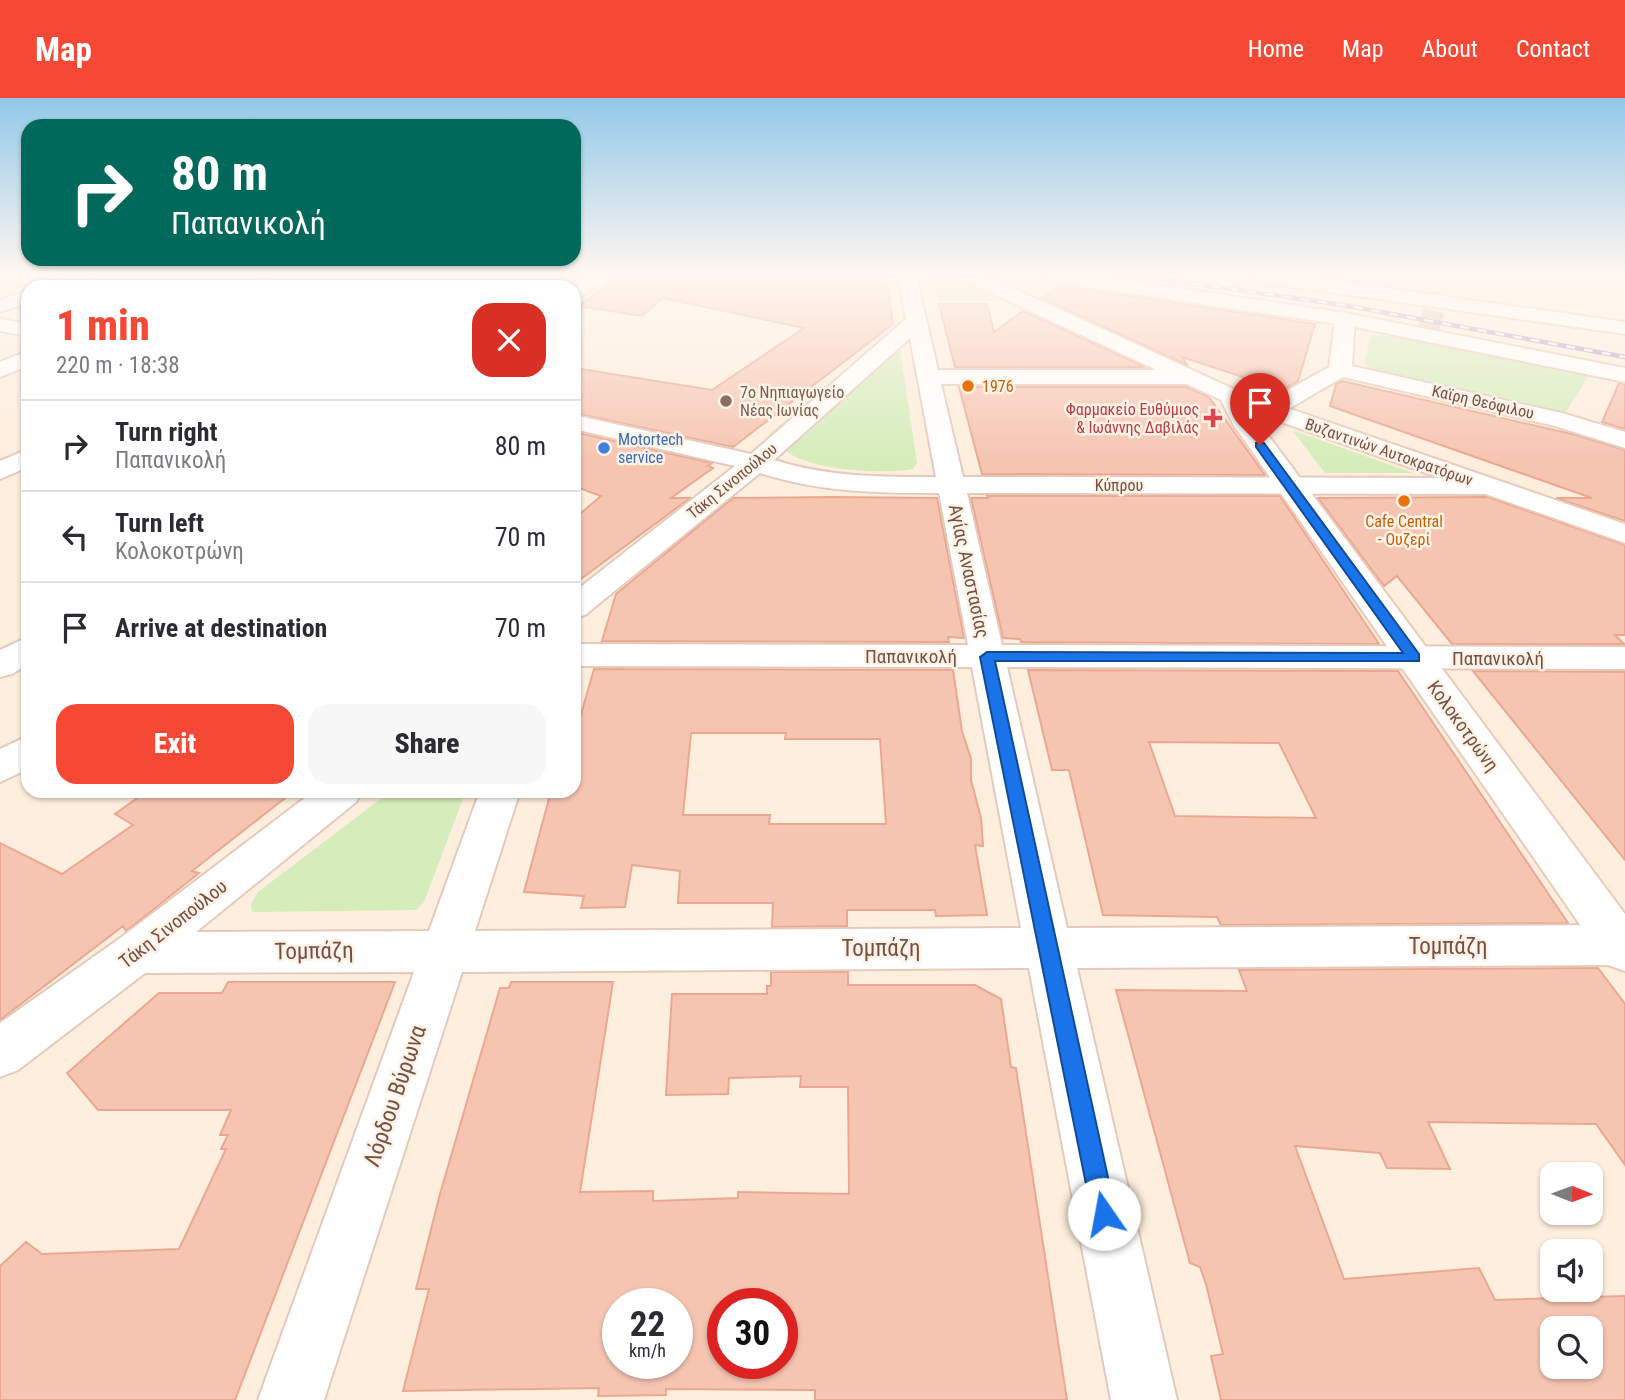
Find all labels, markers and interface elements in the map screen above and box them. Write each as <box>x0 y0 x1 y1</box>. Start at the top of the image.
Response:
text: Map <box>35 30 92 69</box>
text: Home <box>1248 35 1304 63</box>
text: Map <box>1342 35 1384 63</box>
text: About <box>1422 35 1478 63</box>
text: Contact <box>1516 35 1590 63</box>
text: 80 m <box>171 145 268 202</box>
icon: right <box>56 147 147 238</box>
text: Παπανικολή <box>171 204 326 242</box>
text: 1 min <box>56 301 150 350</box>
button: close <box>472 303 546 377</box>
text: 220 m · 18:38 <box>56 352 180 379</box>
pin <box>1230 373 1290 445</box>
place label: 1976 <box>982 377 1014 396</box>
marker: 1976 <box>960 378 976 394</box>
street label: Καϊρη Θεόφιλου <box>1430 381 1536 423</box>
place label: 7ο Νηπιαγωγείο Νέας Ιωνίας <box>740 383 844 420</box>
icon: arrive <box>1241 384 1279 422</box>
marker: 7ο Νηπιαγωγείο Νέας Ιωνίας <box>718 393 734 409</box>
place label: Φαρμακείο Ευθύμιος & Ιωάννης Δαβιλάς <box>1066 400 1199 437</box>
marker: Φαρμακείο Ευθύμιος & Ιωάννης Δαβιλάς <box>1205 410 1221 426</box>
street label: Βυζαντινών Αυτοκρατόρων <box>1303 414 1476 490</box>
text: Turn right <box>115 417 217 447</box>
icon: right <box>56 427 94 465</box>
place label: Motortech service <box>618 430 683 467</box>
text: 80 m <box>495 431 546 461</box>
street label: Τάκη Σινοπούλου <box>683 439 781 523</box>
marker: Motortech service <box>596 440 612 456</box>
text: Παπανικολή <box>115 447 226 474</box>
street label: Κύπρου <box>1095 476 1143 495</box>
marker: Cafe Central - Ουζερί <box>1396 493 1412 509</box>
street label: Αγίας Αναστασίας <box>944 502 994 640</box>
text: Turn left <box>115 508 204 538</box>
place label: Cafe Central - Ουζερί <box>1365 512 1443 549</box>
icon: left <box>56 518 94 556</box>
text: 70 m <box>495 522 546 552</box>
text: Κολοκοτρώνη <box>115 538 244 565</box>
icon: arrive <box>56 609 94 647</box>
text: Arrive at destination <box>115 613 327 643</box>
text: 70 m <box>495 613 546 643</box>
street label: Παπανικολή <box>865 645 957 668</box>
street label: Παπανικολή <box>1452 647 1544 670</box>
street label: Κολοκοτρώνη <box>1422 676 1504 776</box>
button: Exit <box>56 704 294 784</box>
button: Share <box>308 704 546 784</box>
street label: Τάκη Σινοπούλου <box>115 875 231 973</box>
street label: Τομπάζη <box>1408 933 1488 960</box>
street label: Τομπάζη <box>841 935 921 962</box>
street label: Τομπάζη <box>274 937 354 965</box>
street label: Λόρδου Βύρωνα <box>358 1022 432 1170</box>
north arrow <box>1540 1162 1603 1225</box>
map controls <box>1540 1162 1603 1379</box>
position arrow <box>1067 1177 1141 1251</box>
button: sound <box>1540 1239 1603 1302</box>
speed limit sign: 30 <box>707 1288 798 1379</box>
text: 22 <box>630 1304 665 1345</box>
button: search <box>1540 1316 1603 1379</box>
text: km/h <box>629 1340 666 1361</box>

